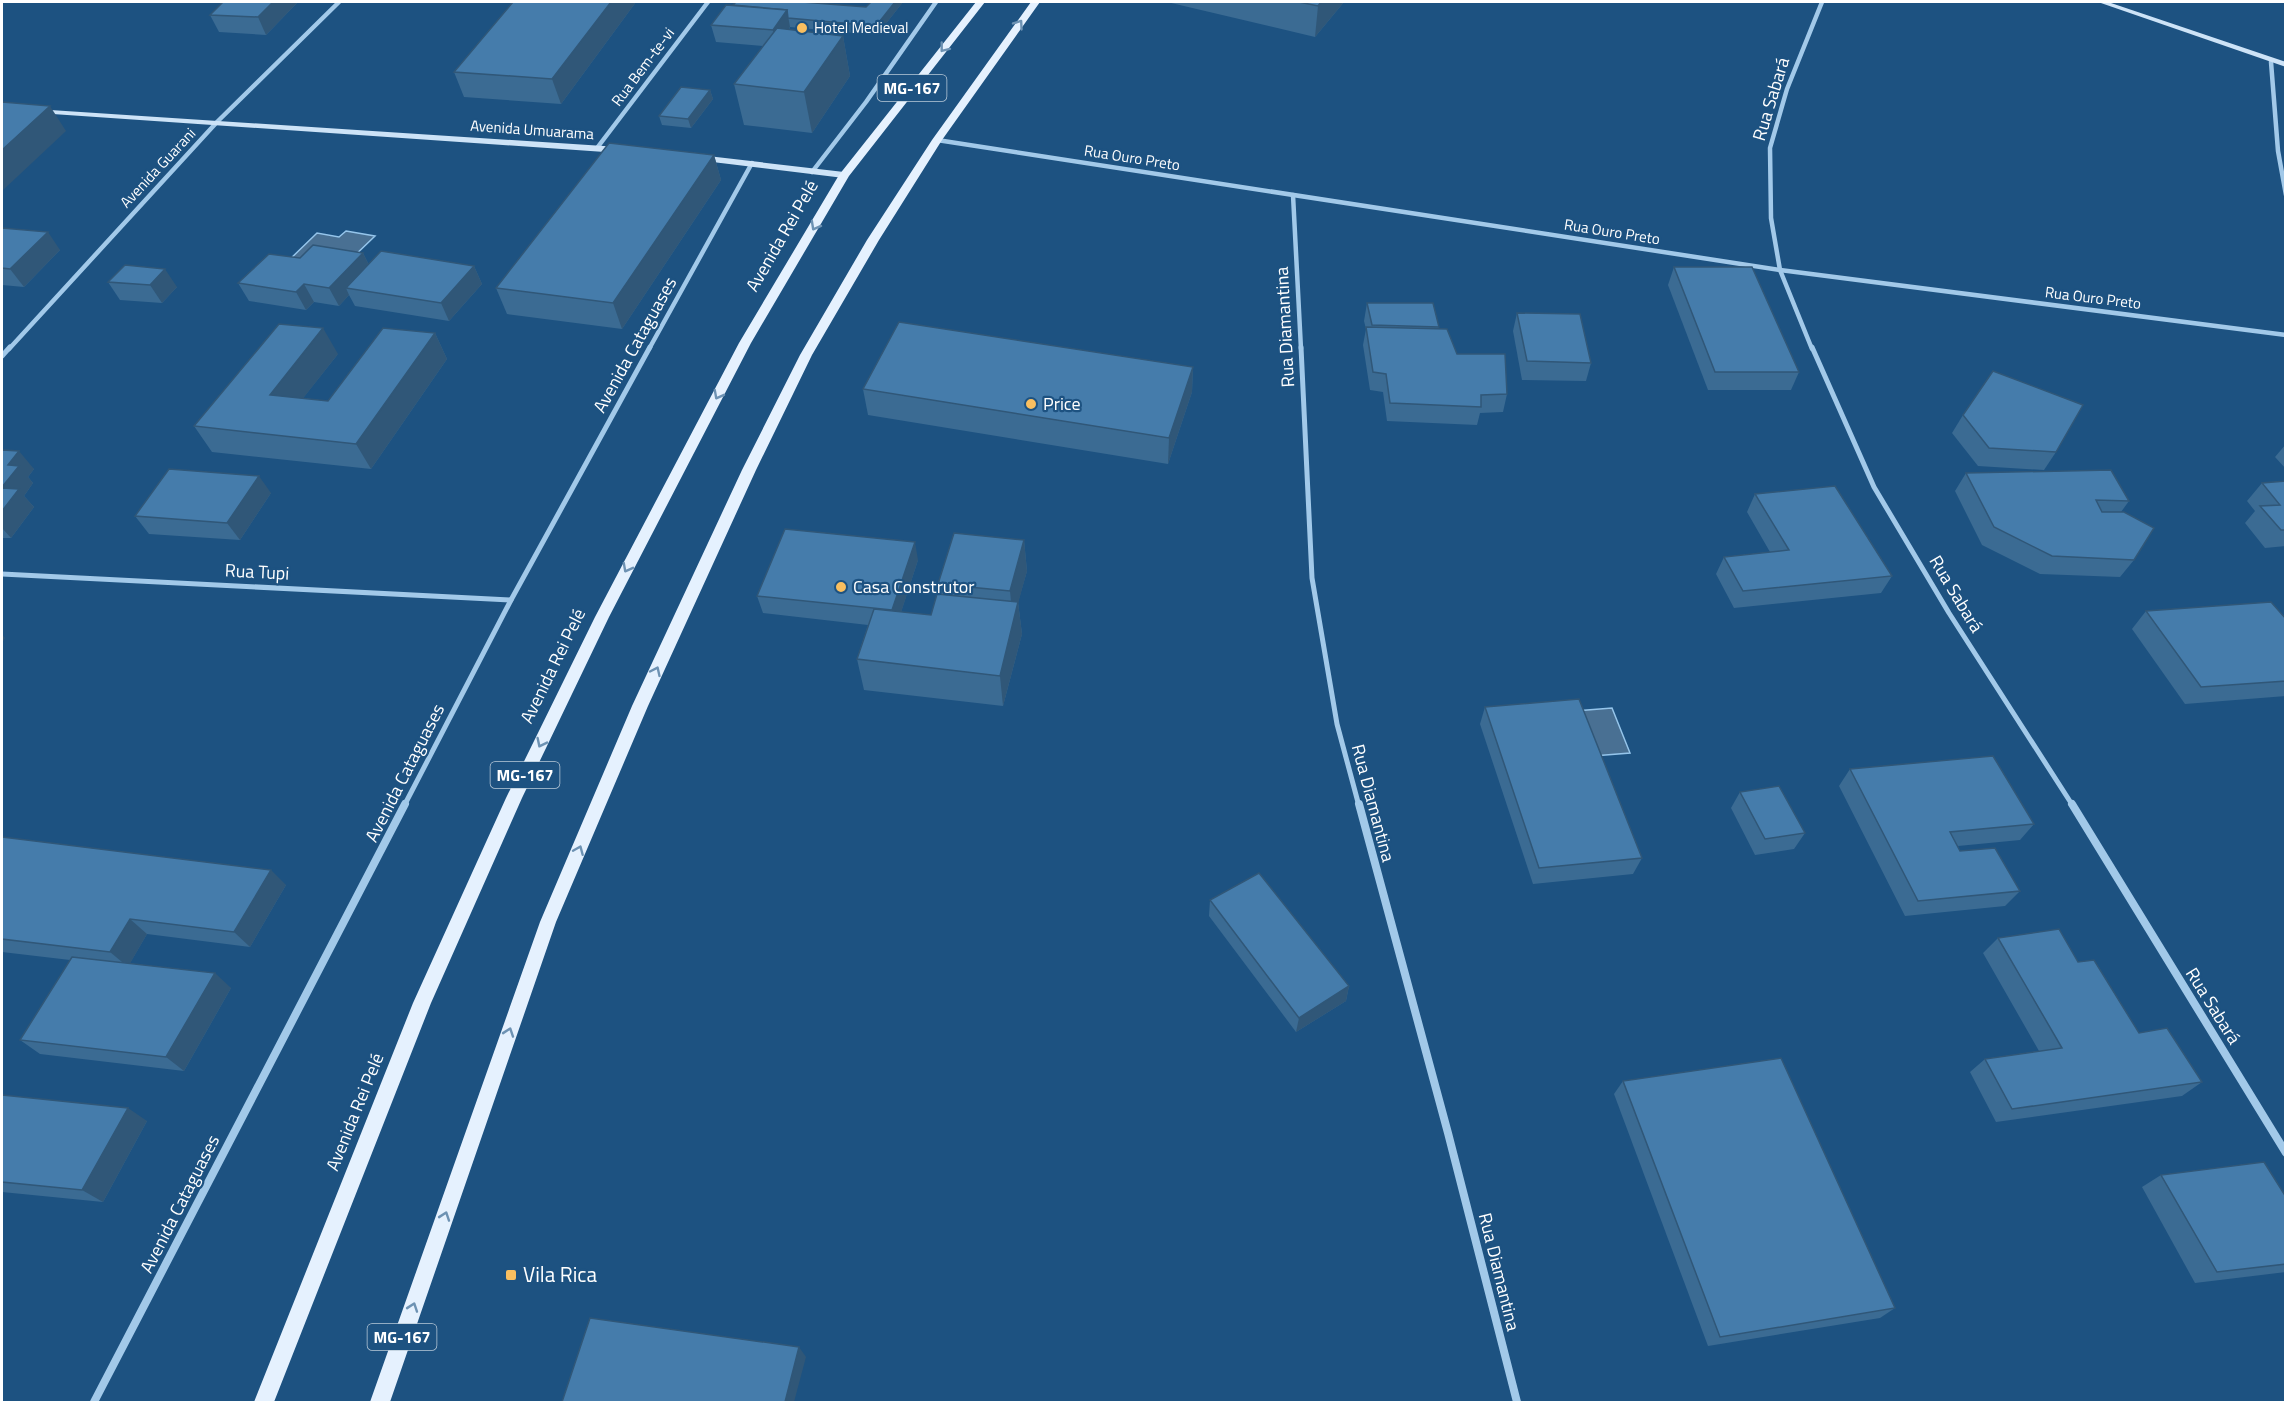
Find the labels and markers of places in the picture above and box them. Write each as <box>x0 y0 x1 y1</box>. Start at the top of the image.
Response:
place label: Hotel Medieval <box>814 16 908 39</box>
marker: Hotel Medieval <box>795 21 809 35</box>
place label: Price <box>1043 390 1081 417</box>
marker: Price <box>1024 397 1038 411</box>
place label: Casa Construtor <box>853 573 974 600</box>
marker: Casa Construtor <box>834 580 848 594</box>
place label: Vila Rica <box>523 1258 598 1290</box>
marker: Vila Rica <box>504 1268 518 1282</box>

